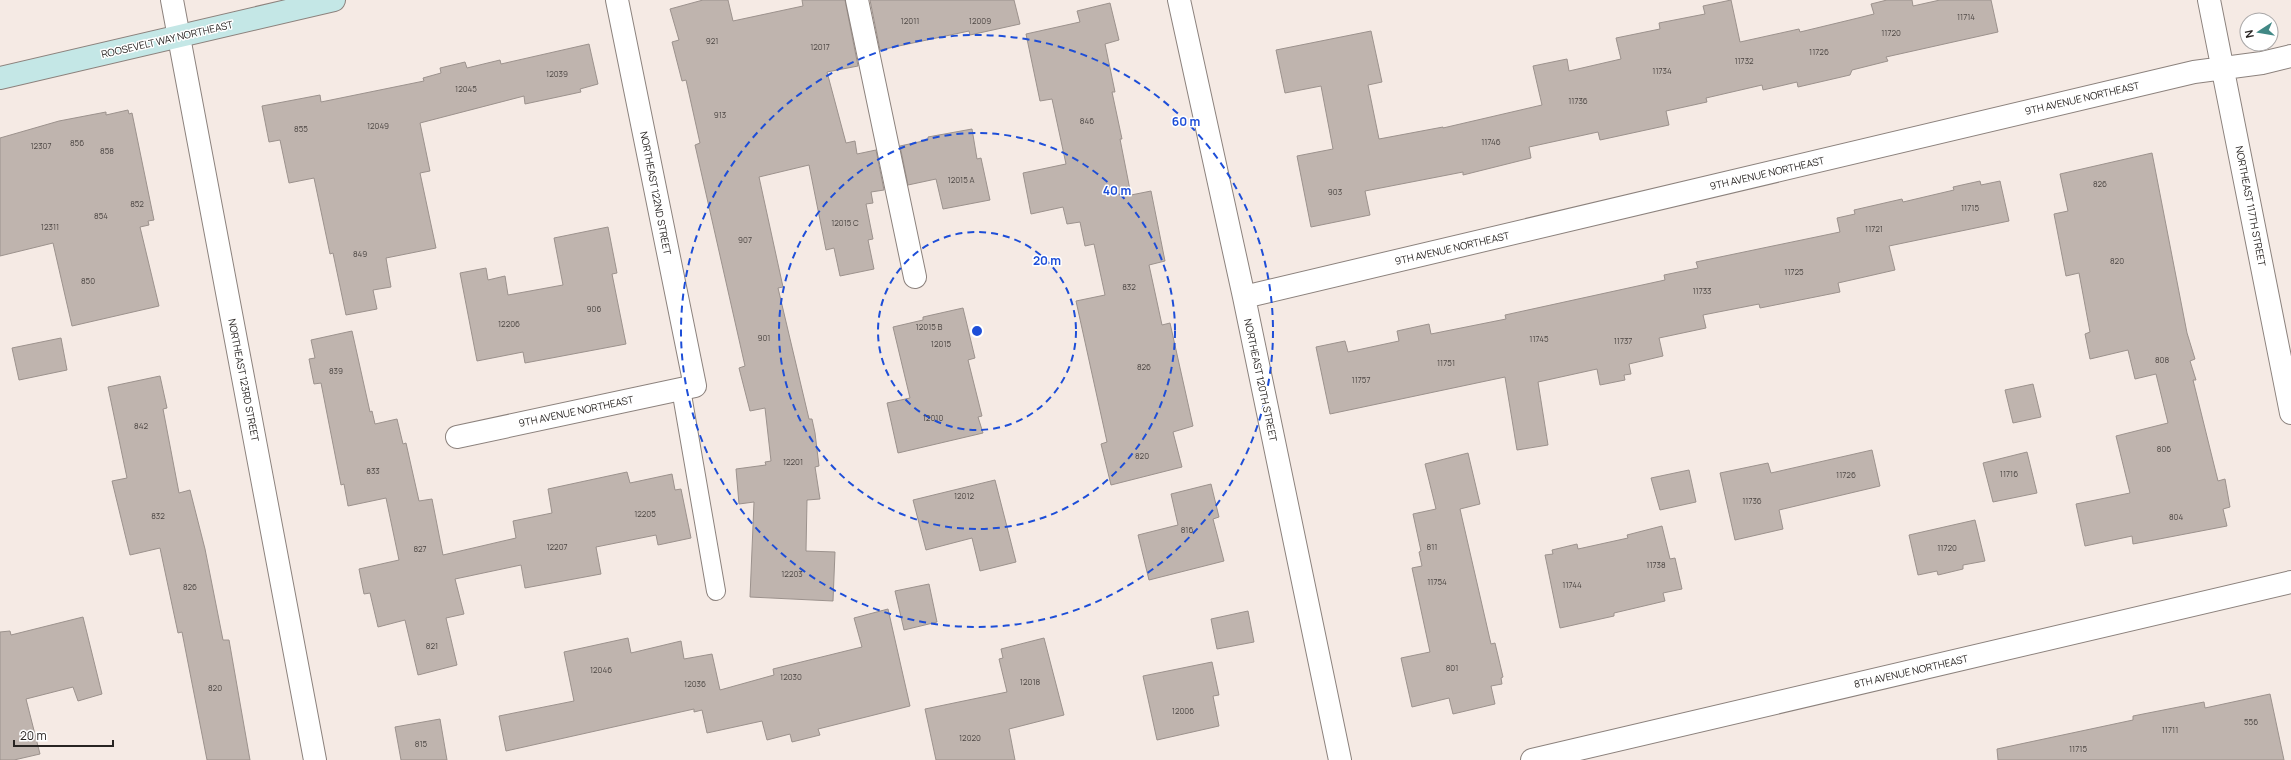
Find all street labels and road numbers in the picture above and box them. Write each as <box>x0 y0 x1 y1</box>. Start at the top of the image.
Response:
street label: ROOSEVELT WAY NORTHEAST <box>100 17 234 61</box>
street label: 9TH AVENUE NORTHEAST <box>2023 78 2141 118</box>
street label: NORTHEAST 122ND STREET <box>637 130 675 256</box>
street label: NORTHEAST 117TH STREET <box>2232 145 2270 267</box>
street label: 9TH AVENUE NORTHEAST <box>1708 153 1826 193</box>
street label: 9TH AVENUE NORTHEAST <box>1393 228 1511 268</box>
street label: NORTHEAST 123RD STREET <box>225 317 263 443</box>
street label: NORTHEAST 120TH STREET <box>1241 317 1281 443</box>
street label: 9TH AVENUE NORTHEAST <box>517 392 635 430</box>
street label: 8TH AVENUE NORTHEAST <box>1853 651 1969 691</box>

